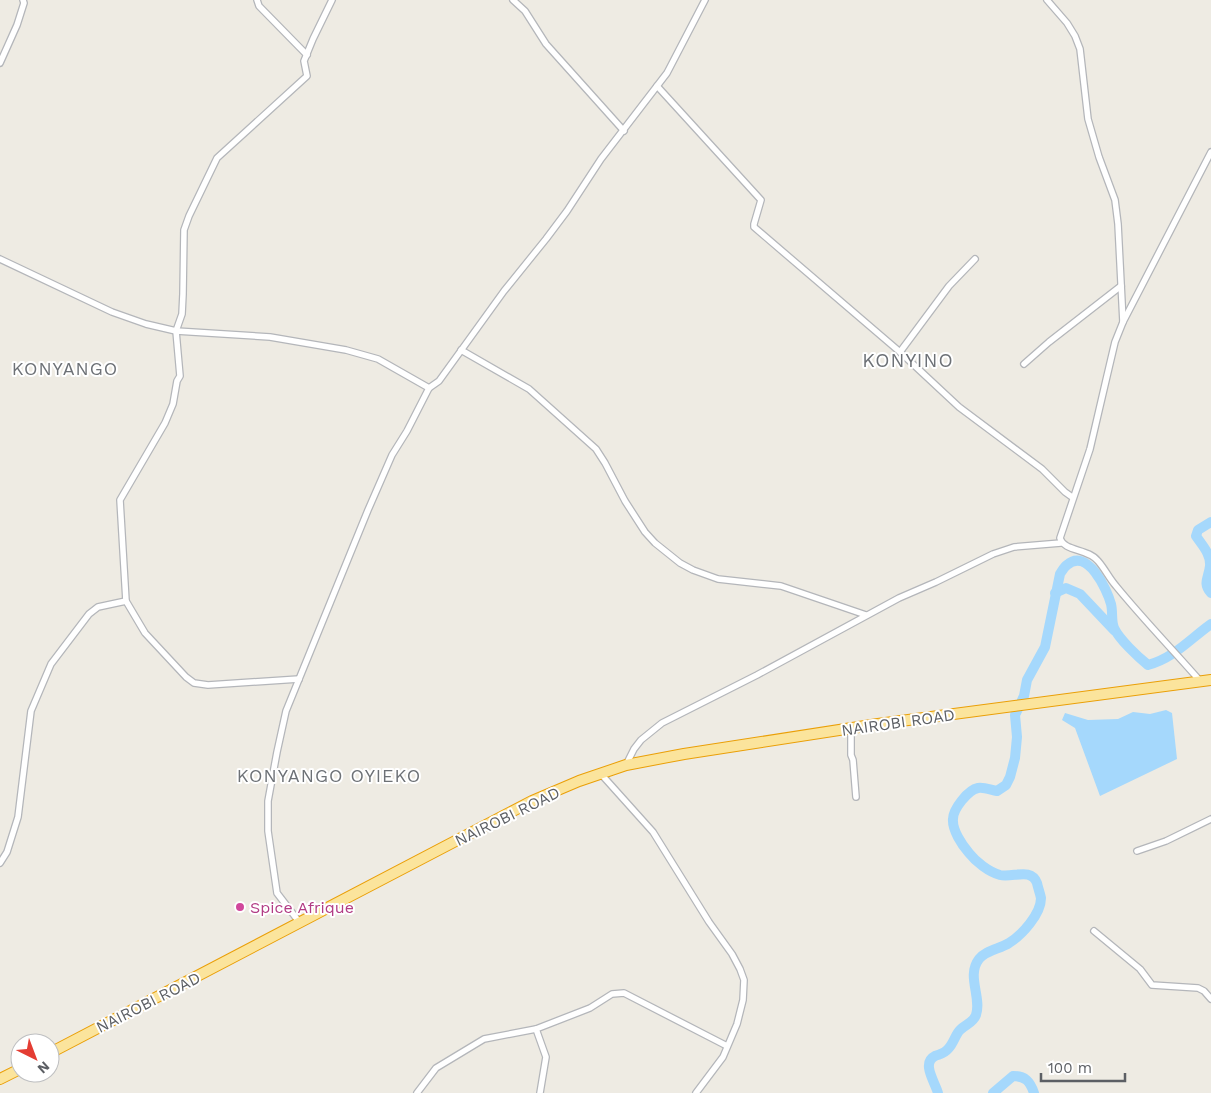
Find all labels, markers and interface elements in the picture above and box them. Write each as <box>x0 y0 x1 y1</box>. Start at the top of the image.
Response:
district label: KONYINO <box>862 349 954 372</box>
district label: KONYANGO <box>12 358 118 379</box>
street label: NAIROBI ROAD <box>840 705 956 740</box>
district label: KONYANGO OYIEKO <box>237 765 421 786</box>
street label: NAIROBI ROAD <box>452 783 563 850</box>
place label: Spice Afrique <box>250 898 354 917</box>
marker: Spice Afrique <box>234 901 246 913</box>
street label: NAIROBI ROAD <box>93 968 204 1037</box>
north arrow <box>10 1033 60 1083</box>
scale bar <box>1041 1050 1125 1082</box>
text: N <box>34 1058 53 1077</box>
text: 100 m <box>1048 1059 1092 1077</box>

